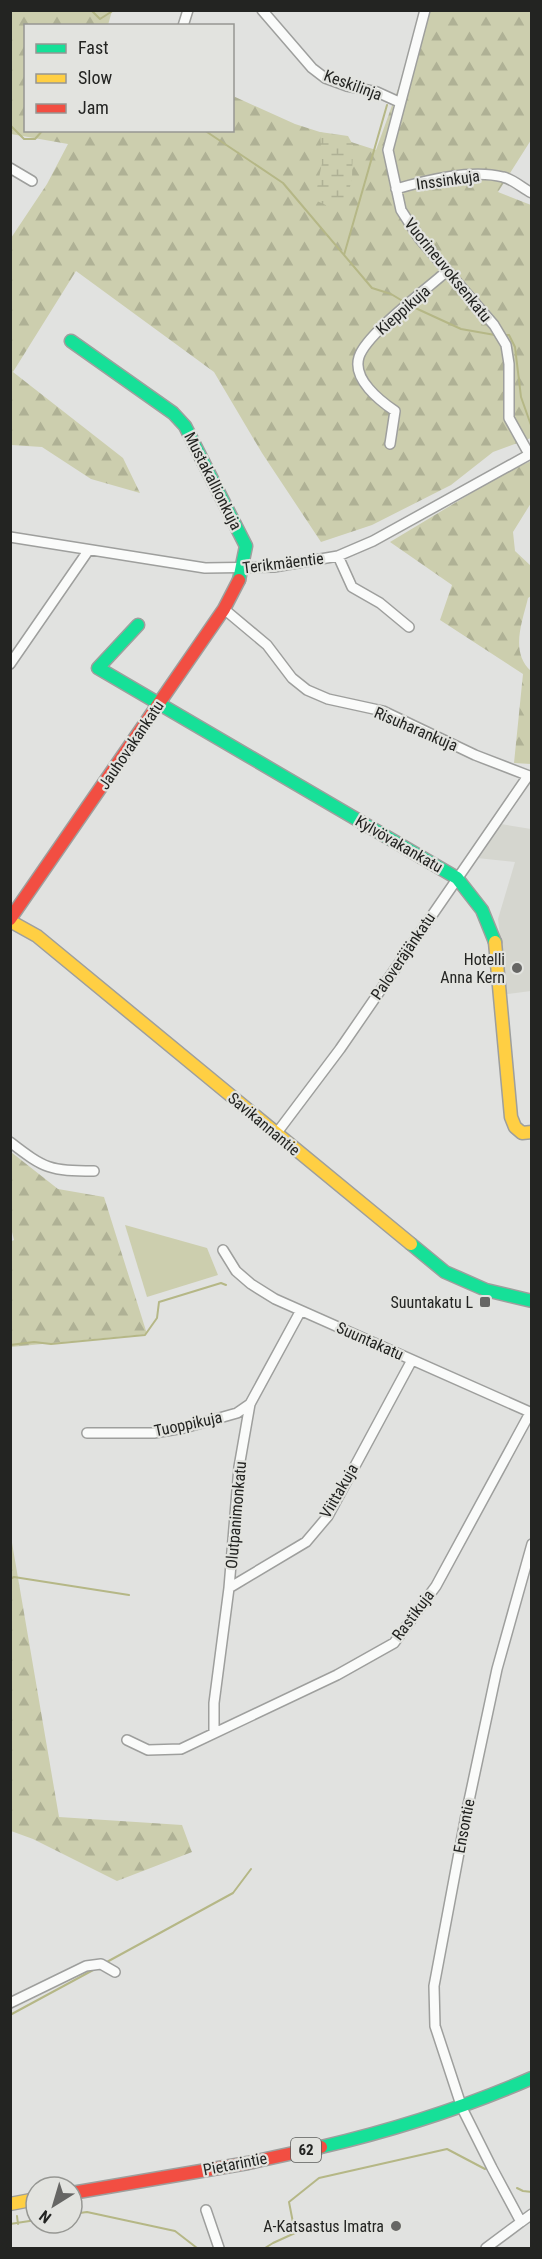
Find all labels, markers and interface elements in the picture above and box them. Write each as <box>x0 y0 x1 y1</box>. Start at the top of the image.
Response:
legend <box>24 24 234 132</box>
text: Fast <box>78 37 109 58</box>
street label: Keskilinja <box>321 66 385 104</box>
text: Slow <box>78 67 113 88</box>
text: Jam <box>78 97 109 118</box>
street label: Inssinkuja <box>415 166 481 194</box>
street label: Vuorineuvoksenkatu <box>400 214 496 326</box>
street label: Kieppikuja <box>372 281 434 339</box>
street label: Mustakallionkuja <box>180 429 246 533</box>
street label: Terikmäentie <box>241 549 325 577</box>
street label: Jauhovakankatu <box>94 697 168 793</box>
street label: Risuharankuja <box>371 703 461 755</box>
street label: Kylvövakankatu <box>352 811 446 877</box>
street label: Paloveräjänkatu <box>367 909 439 1003</box>
place label: Hotelli Anna Kern <box>440 950 505 987</box>
marker: Hotelli Anna Kern <box>510 961 524 975</box>
street label: Savikannantie <box>224 1088 304 1160</box>
place label: Suuntakatu L <box>390 1293 473 1312</box>
marker: Suuntakatu L <box>478 1295 492 1309</box>
street label: Suuntakatu <box>334 1318 406 1364</box>
street label: Tuoppikuja <box>152 1408 224 1440</box>
street label: Olutpanimonkatu <box>222 1460 250 1570</box>
street label: Viittakuja <box>316 1460 362 1522</box>
street label: Rastikuja <box>388 1586 438 1644</box>
street label: Ensontie <box>449 1797 479 1855</box>
road number: 62 <box>291 2138 321 2162</box>
street label: Pietarintie <box>201 2149 269 2179</box>
north arrow <box>24 2175 84 2235</box>
text: N <box>36 2206 55 2227</box>
place label: A-Katsastus Imatra <box>263 2217 384 2236</box>
marker: A-Katsastus Imatra <box>389 2219 403 2233</box>

